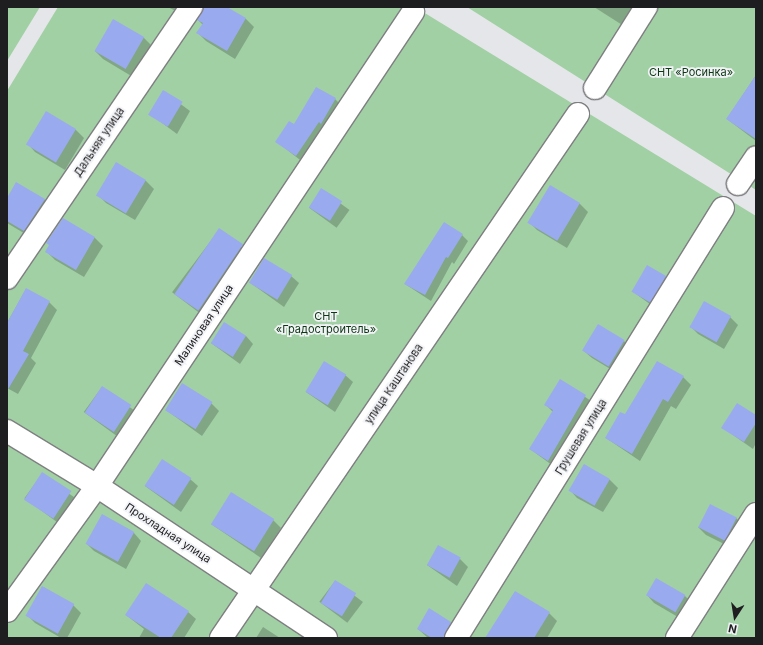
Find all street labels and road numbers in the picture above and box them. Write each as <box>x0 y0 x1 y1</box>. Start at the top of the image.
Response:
street label: Дальняя улица <box>71 105 127 179</box>
street label: Малиновая улица <box>172 282 236 368</box>
street label: улица Каштанова <box>362 341 426 427</box>
street label: Грушевая улица <box>552 397 610 477</box>
street label: Прохладная улица <box>123 500 213 566</box>

